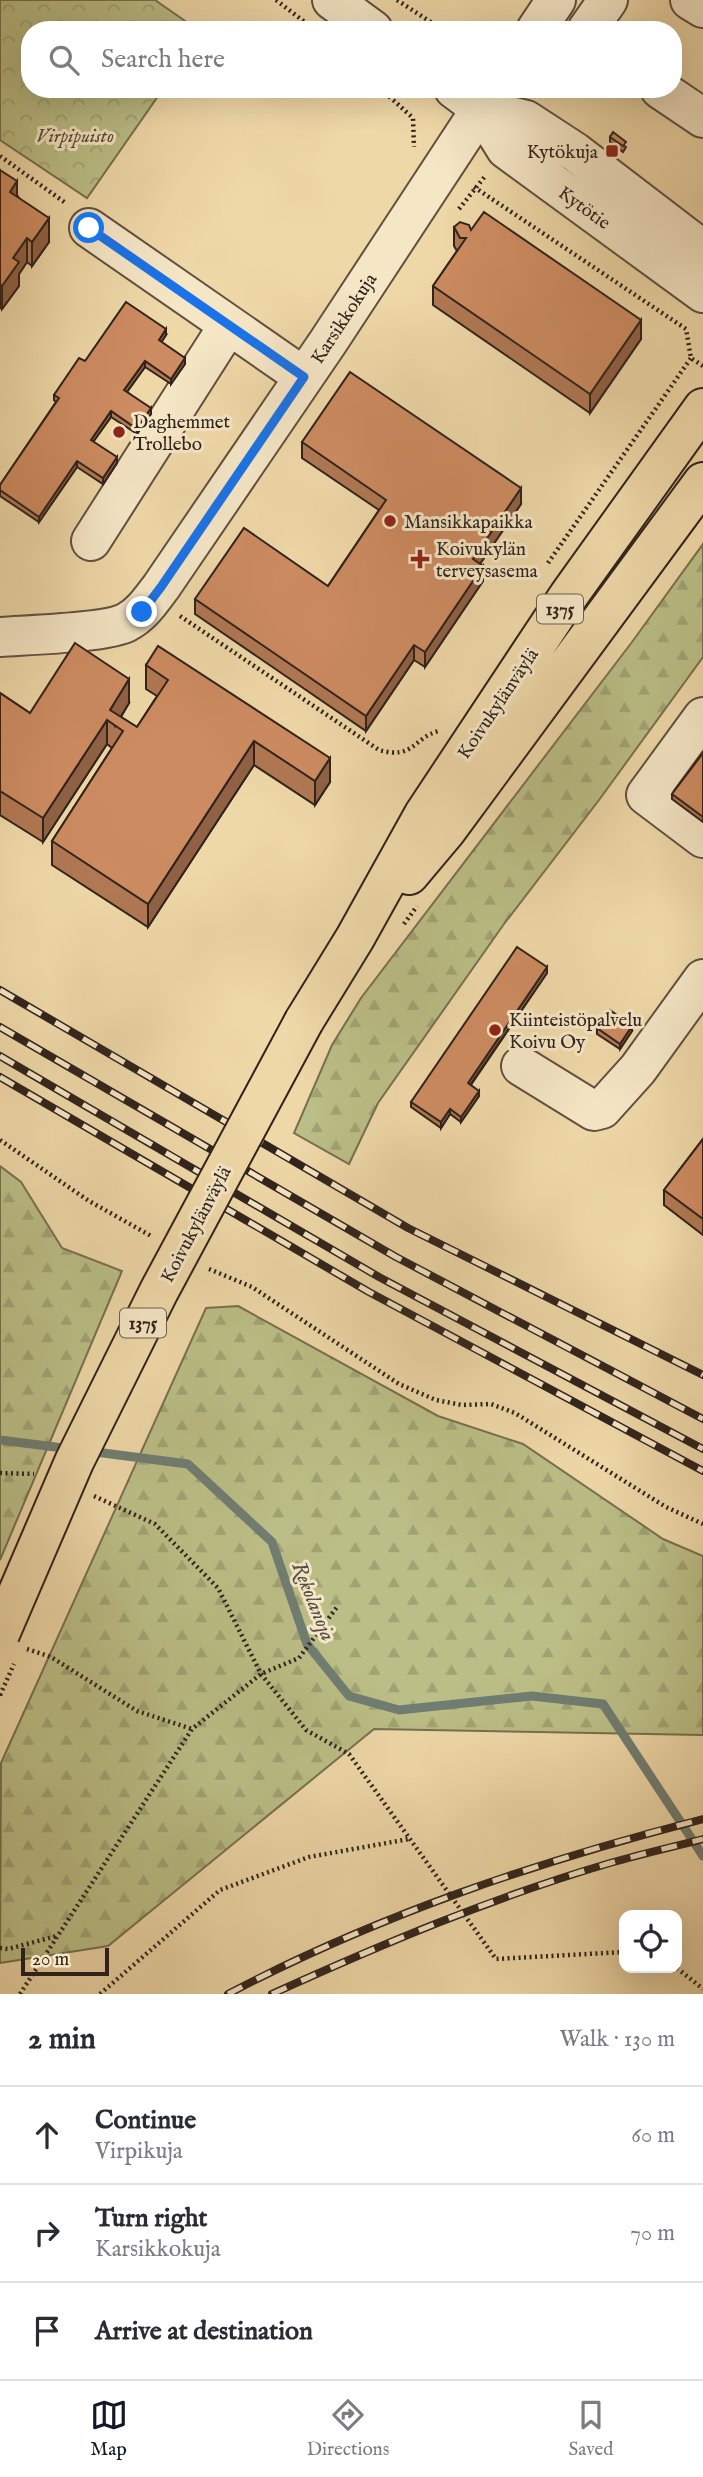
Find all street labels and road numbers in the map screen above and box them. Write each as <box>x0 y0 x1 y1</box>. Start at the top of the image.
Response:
street label: Kytötie <box>553 182 615 236</box>
street label: Karsikkokuja <box>306 268 383 369</box>
road number: 1375 <box>537 594 583 624</box>
street label: Koivukylänväylä <box>453 643 545 764</box>
street label: Koivukylänväylä <box>156 1162 238 1287</box>
road number: 1375 <box>120 1308 166 1338</box>

